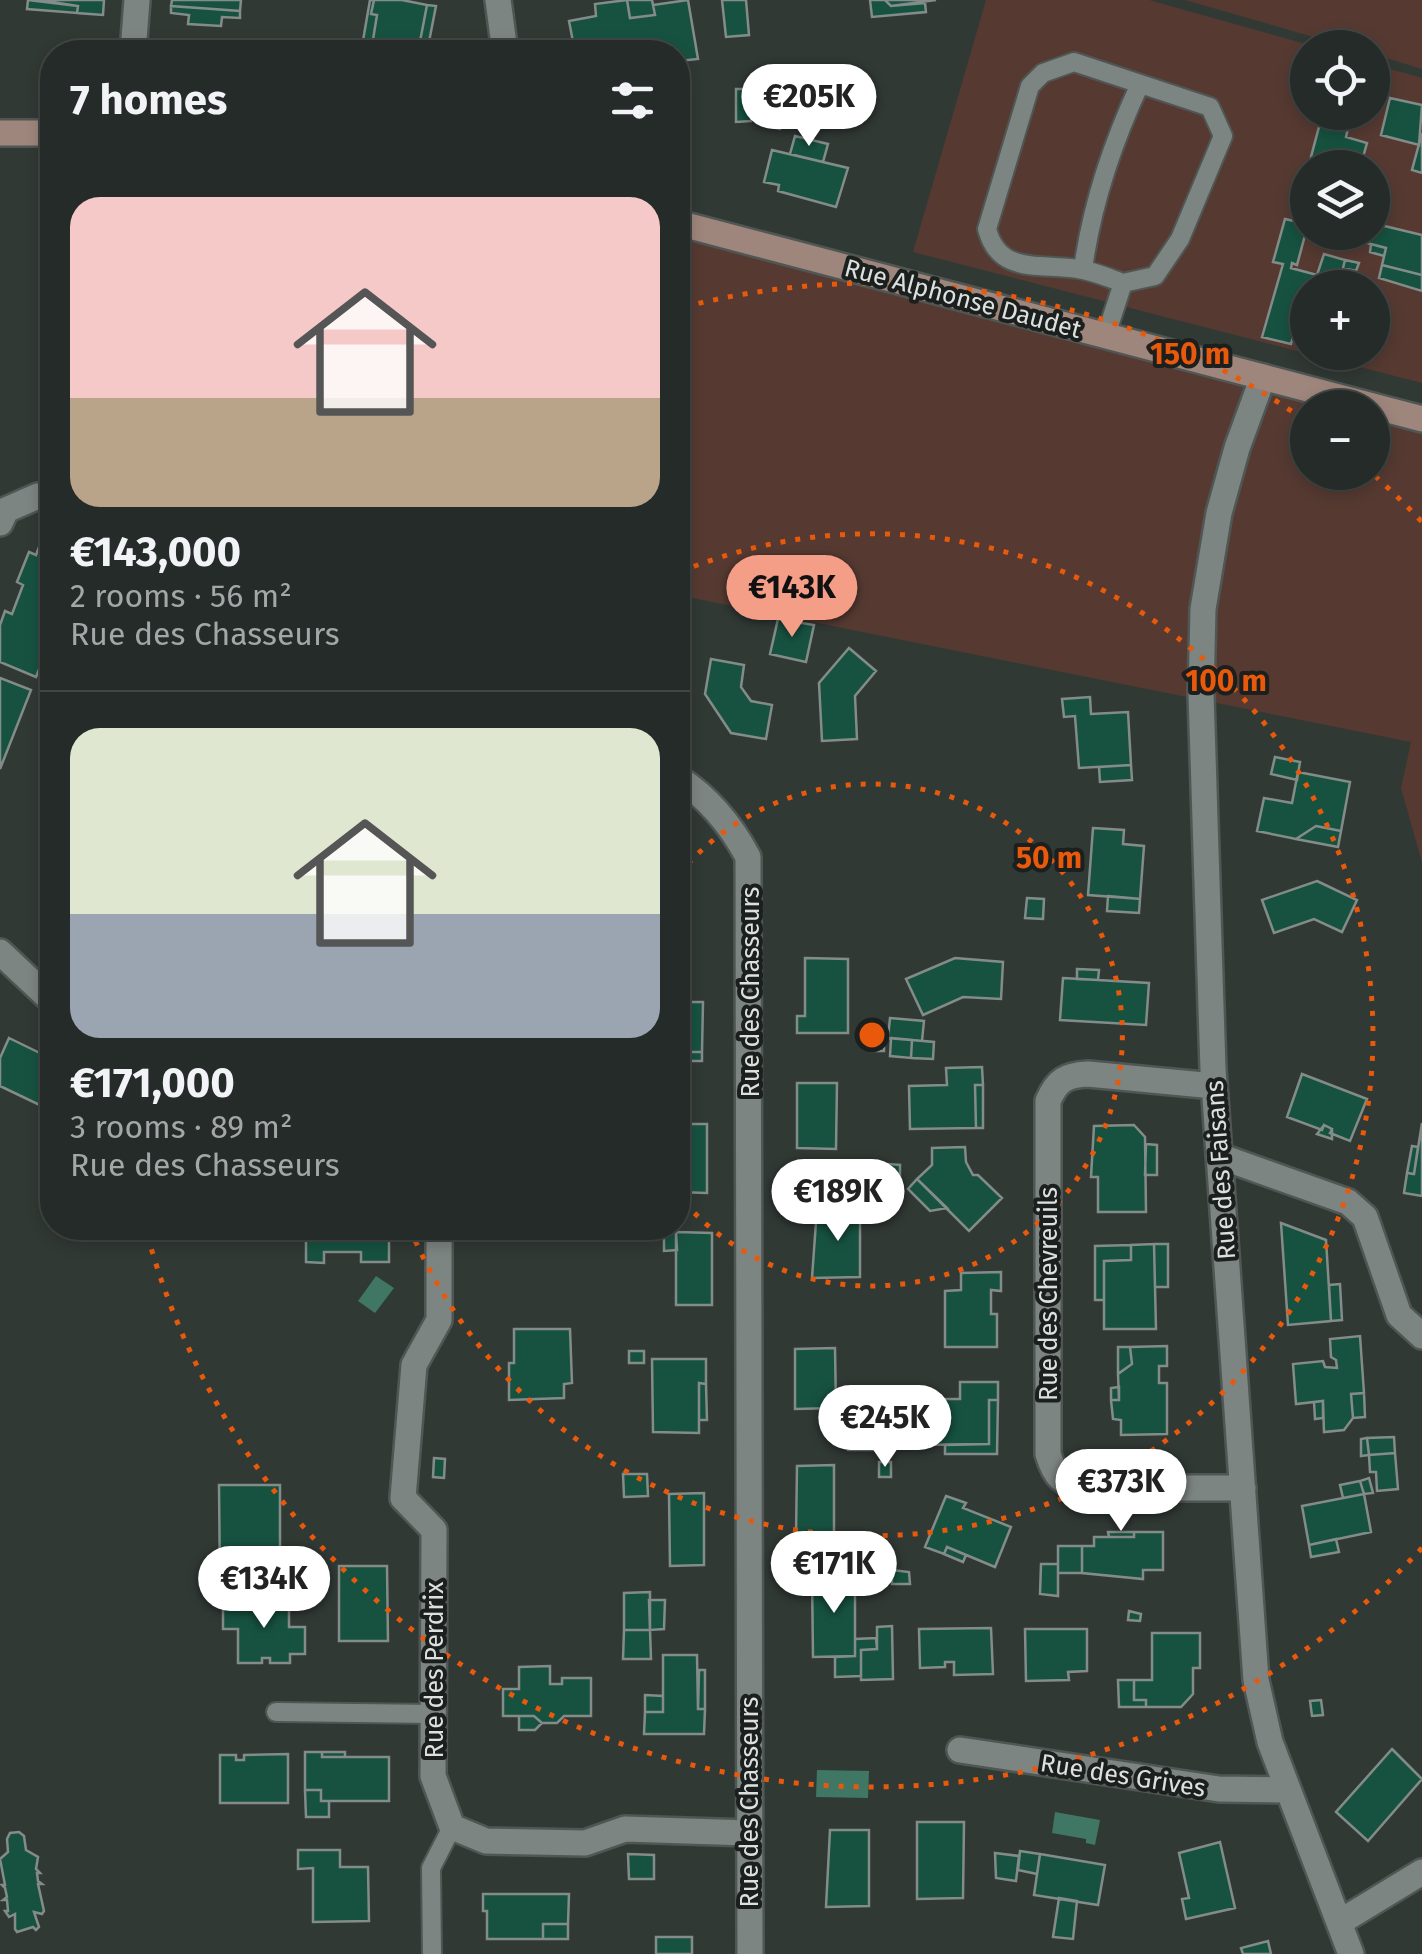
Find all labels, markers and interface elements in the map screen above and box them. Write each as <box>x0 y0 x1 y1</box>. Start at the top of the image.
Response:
map controls <box>1290 30 1390 490</box>
button: locate <box>1290 30 1390 130</box>
pin: €205K <box>739 64 879 149</box>
icon: filters <box>605 73 660 128</box>
text: 7 homes <box>70 75 227 125</box>
text: €205K <box>763 77 855 115</box>
button: layers <box>1290 150 1390 250</box>
street label: Rue Alphonse Daudet <box>841 253 1085 345</box>
icon: home <box>275 262 455 442</box>
button: + <box>1290 270 1390 370</box>
text: 150 m <box>1150 336 1230 372</box>
button: − <box>1290 390 1390 490</box>
text: €143,000 <box>70 527 241 577</box>
pin: €143K <box>722 555 862 640</box>
text: €143K <box>748 568 836 606</box>
text: 2 rooms · 56 m² <box>70 577 292 615</box>
text: Rue des Chasseurs <box>70 615 340 653</box>
text: 100 m <box>1185 663 1267 699</box>
icon: home <box>275 793 455 973</box>
text: 50 m <box>1016 840 1082 876</box>
street label: Rue des Chasseurs <box>736 887 766 1097</box>
centre of rings <box>854 1017 890 1053</box>
text: €171,000 <box>70 1058 235 1108</box>
street label: Rue des Faisans <box>1200 1079 1242 1261</box>
text: 3 rooms · 89 m² <box>70 1108 293 1146</box>
text: Rue des Chasseurs <box>70 1146 340 1184</box>
pin: €189K <box>768 1159 908 1244</box>
text: €189K <box>793 1172 883 1210</box>
street label: Rue des Chevreuils <box>1034 1187 1064 1401</box>
pin: €245K <box>815 1385 955 1470</box>
text: €245K <box>840 1398 930 1436</box>
pin: €373K <box>1051 1449 1191 1534</box>
text: €373K <box>1077 1462 1165 1500</box>
pin: €171K <box>764 1531 904 1616</box>
text: €171K <box>793 1544 875 1582</box>
pin: €134K <box>194 1546 334 1631</box>
text: €134K <box>220 1559 308 1597</box>
street label: Rue des Perdrix <box>420 1582 450 1758</box>
street label: Rue des Chasseurs <box>735 1697 765 1907</box>
street label: Rue des Grives <box>1038 1748 1208 1804</box>

